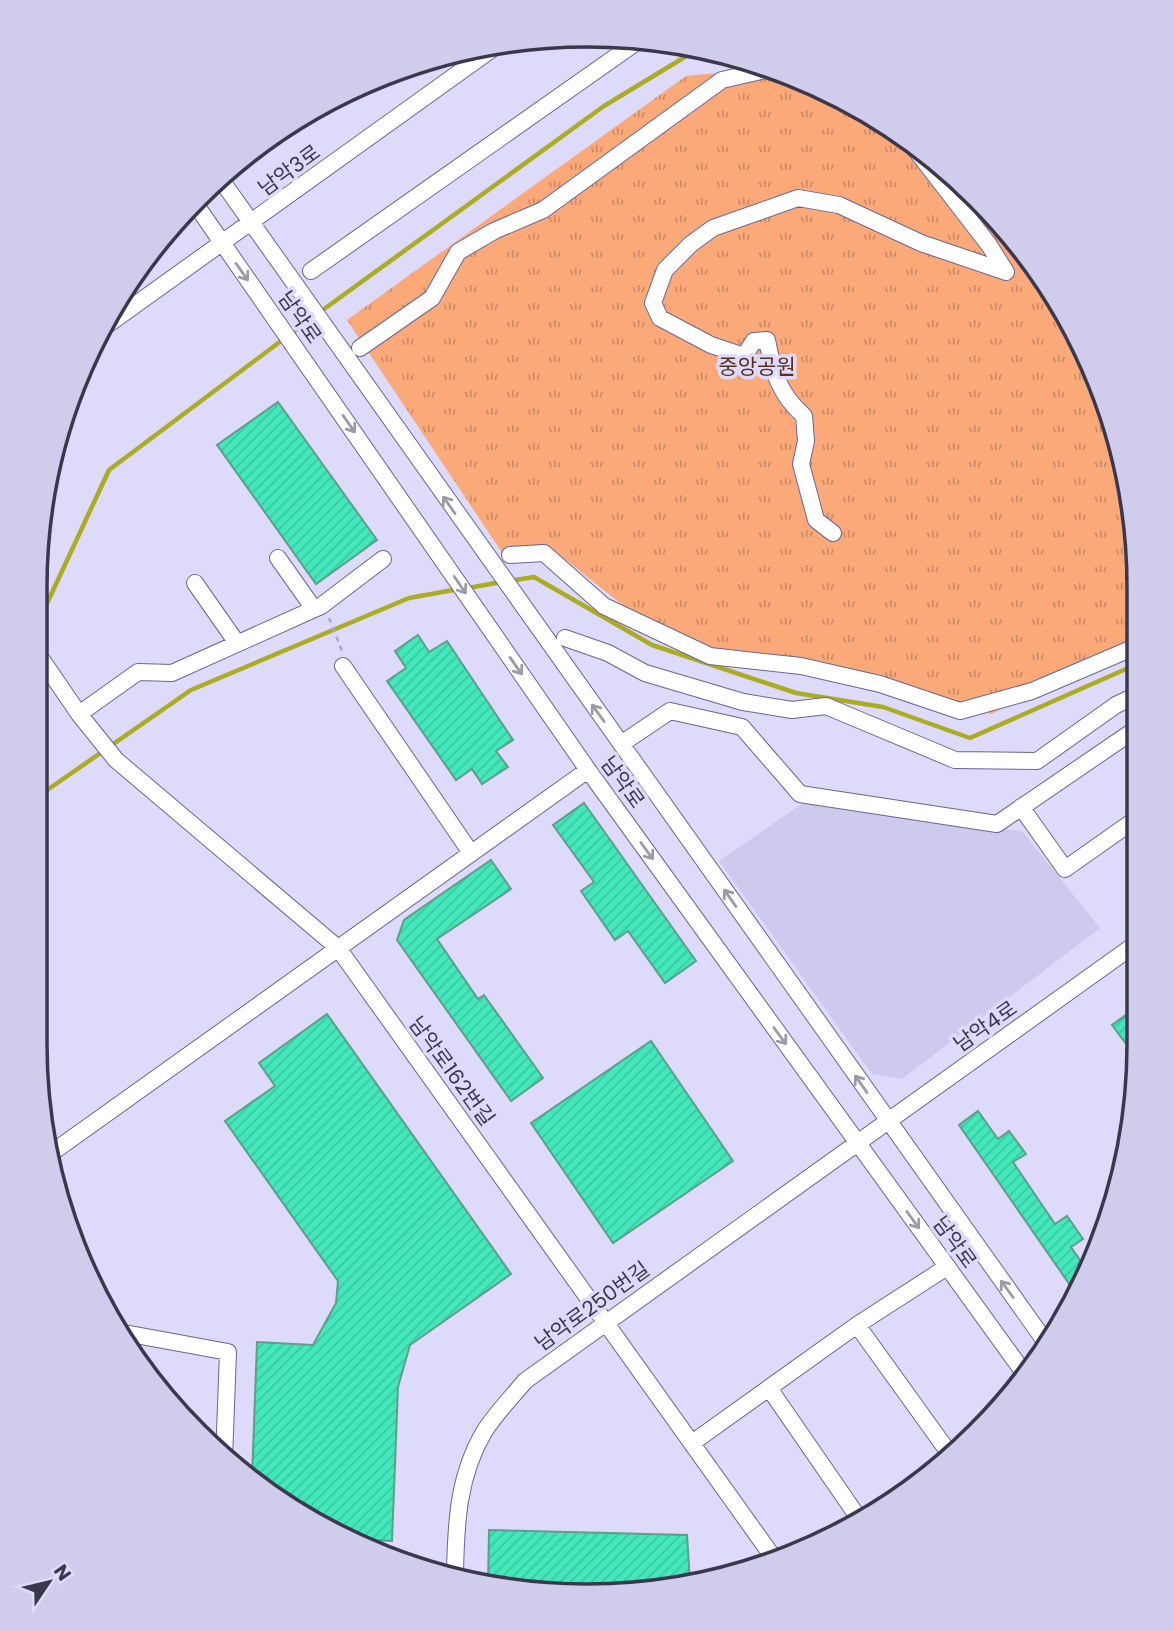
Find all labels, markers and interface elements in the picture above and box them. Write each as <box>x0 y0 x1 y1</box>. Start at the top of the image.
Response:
street label: 남악3로 <box>252 138 326 202</box>
one-way arrow <box>235 262 249 281</box>
street label: 남악로 <box>271 285 329 349</box>
park label: 중앙공원 <box>718 352 796 381</box>
one-way arrow <box>342 414 356 433</box>
one-way arrow <box>442 496 456 515</box>
one-way arrow <box>453 574 467 594</box>
one-way arrow <box>509 656 523 675</box>
one-way arrow <box>590 704 605 723</box>
street label: 남악로 <box>594 750 652 814</box>
one-way arrow <box>640 841 654 860</box>
one-way arrow <box>723 889 737 908</box>
street label: 남악4로 <box>948 994 1022 1058</box>
street label: 남악로162번길 <box>402 1010 502 1132</box>
one-way arrow <box>773 1026 787 1045</box>
one-way arrow <box>854 1075 868 1094</box>
street label: 남악로 <box>926 1210 984 1274</box>
one-way arrow <box>905 1211 920 1230</box>
street label: 남악로250번길 <box>529 1255 655 1357</box>
one-way arrow <box>1000 1280 1015 1299</box>
north arrow <box>14 1547 84 1617</box>
text: N <box>47 1559 78 1586</box>

